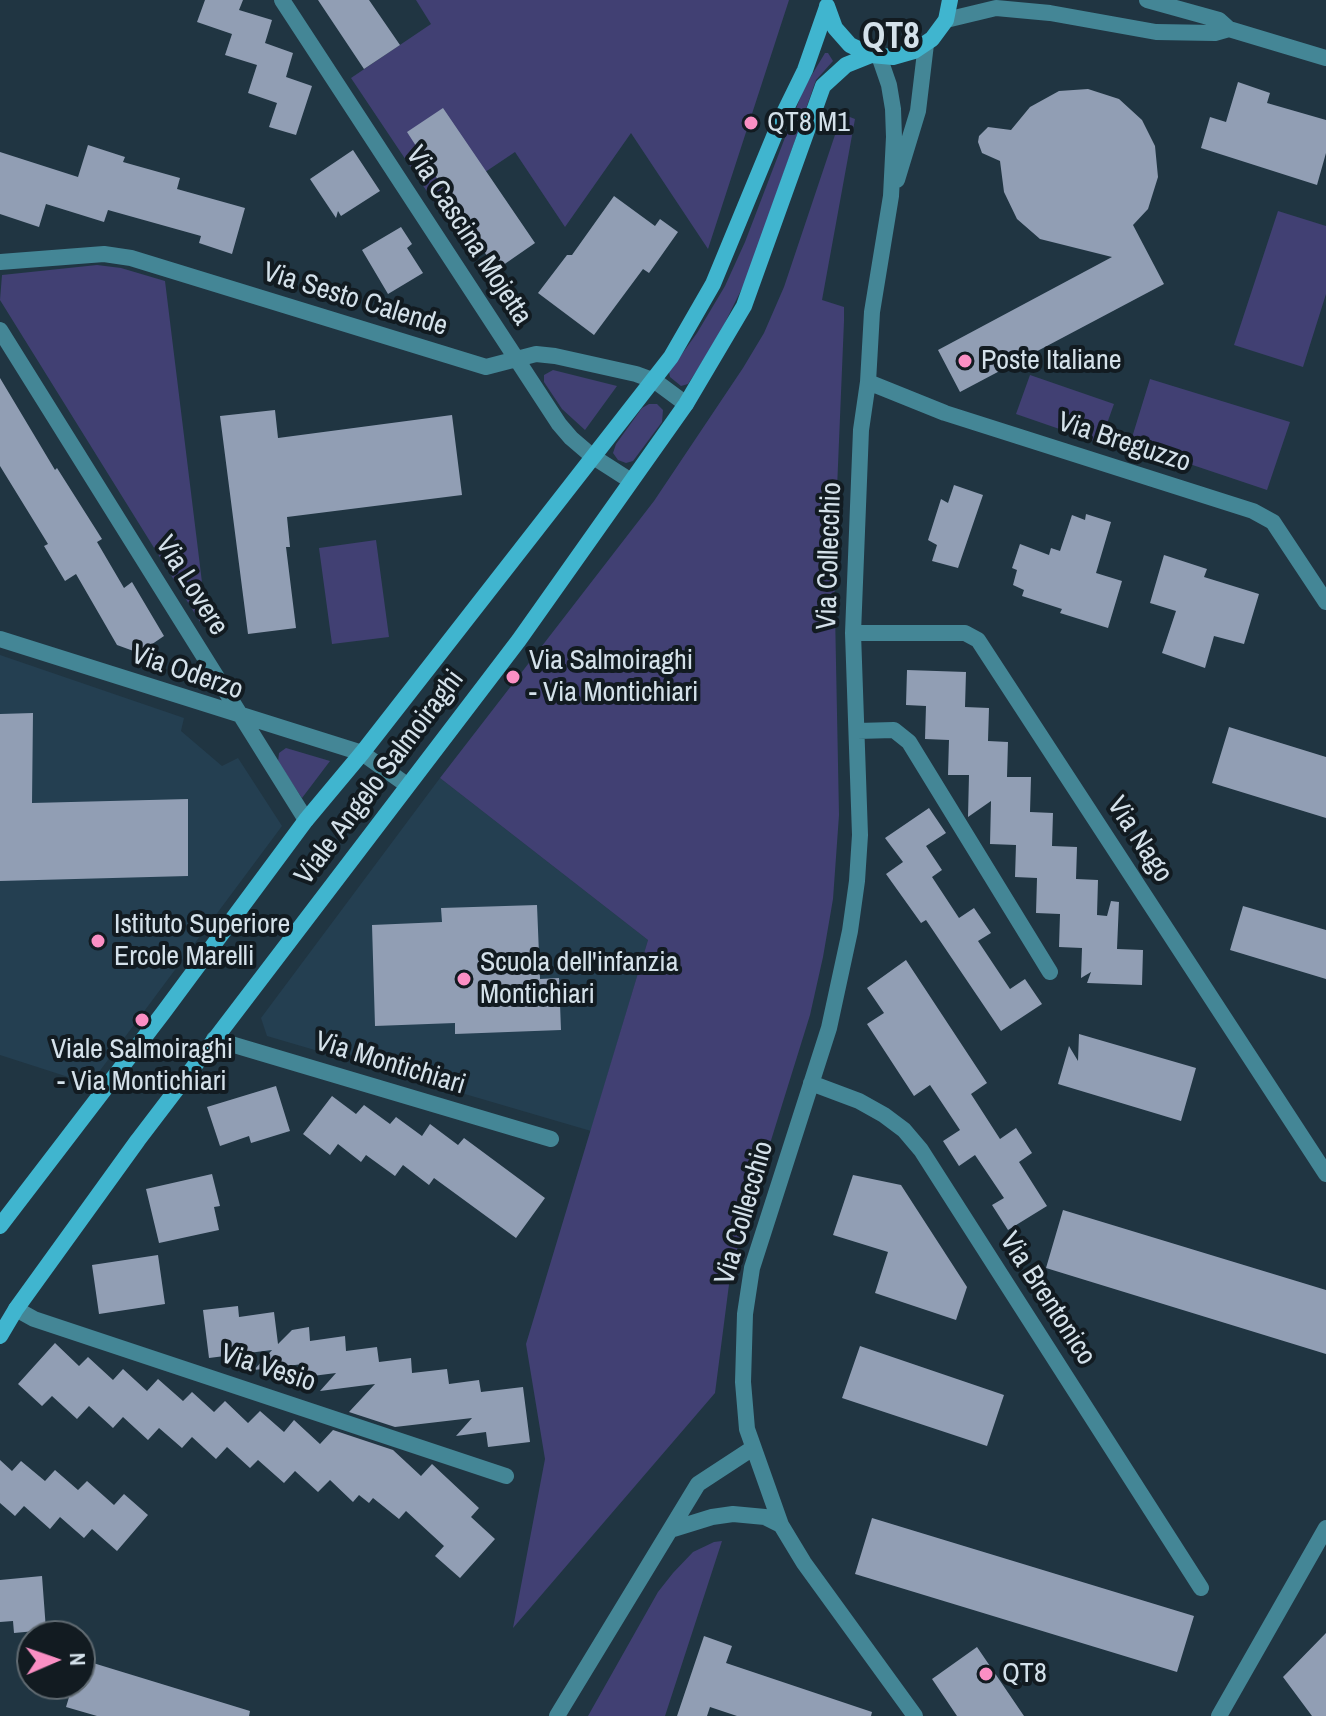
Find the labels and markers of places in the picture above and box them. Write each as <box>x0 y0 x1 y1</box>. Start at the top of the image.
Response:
place label: QT8 M1 <box>767 106 850 140</box>
marker: QT8 M1 <box>742 114 760 132</box>
place label: Poste Italiane <box>981 344 1121 378</box>
marker: Poste Italiane <box>956 352 974 370</box>
place label: Via Salmoiraghi - Via Montichiari <box>529 644 698 710</box>
marker: Via Salmoiraghi - Via Montichiari <box>504 668 522 686</box>
place label: Istituto Superiore Ercole Marelli <box>114 908 290 974</box>
marker: Istituto Superiore Ercole Marelli <box>89 932 107 950</box>
place label: Scuola dell'infanzia Montichiari <box>480 946 678 1012</box>
marker: Scuola dell'infanzia Montichiari <box>455 970 473 988</box>
marker: Viale Salmoiraghi - Via Montichiari <box>133 1011 151 1029</box>
place label: Viale Salmoiraghi - Via Montichiari <box>51 1033 233 1099</box>
place label: QT8 <box>1002 1657 1047 1691</box>
marker: QT8 <box>977 1665 995 1683</box>

